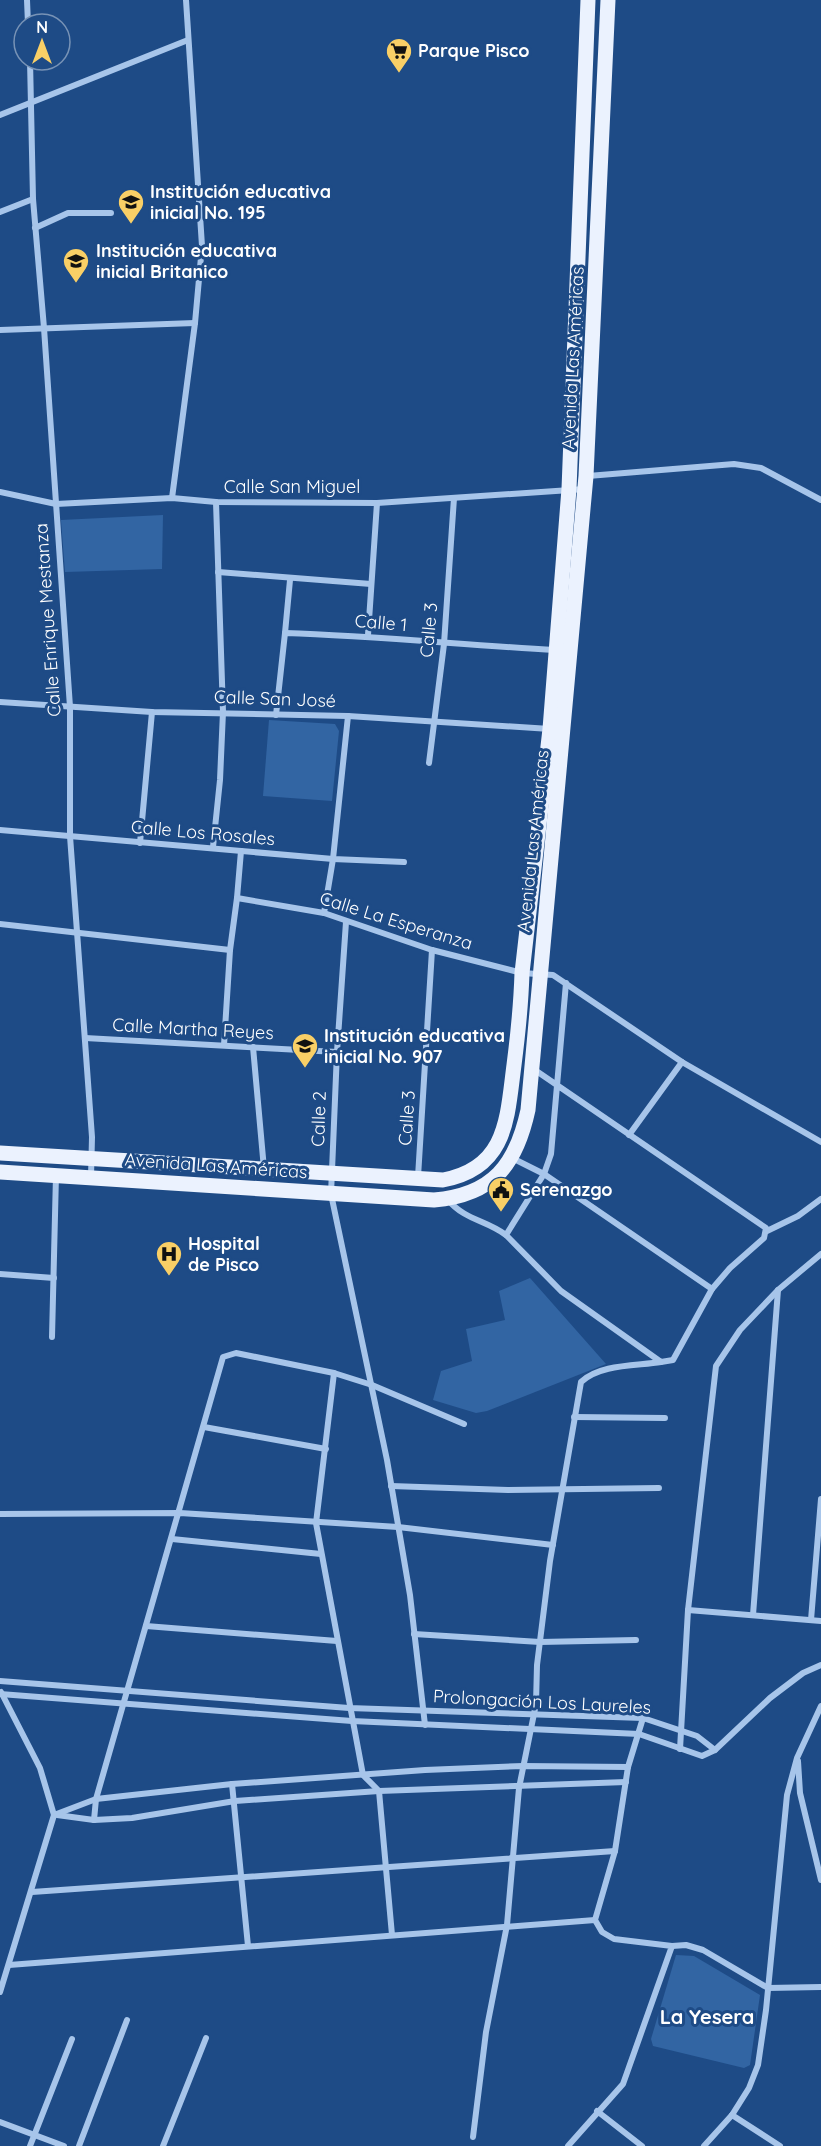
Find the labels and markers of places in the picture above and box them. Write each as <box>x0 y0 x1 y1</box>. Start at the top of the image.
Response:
supermarket icon: Parque Pisco <box>384 36 414 74</box>
place label: Parque Pisco <box>418 39 529 62</box>
place label: Institución educativa inicial No. 195 <box>150 180 331 224</box>
school or university icon: Institución educativa inicial No. 195 <box>116 187 146 225</box>
place label: Institución educativa inicial Britanico <box>96 239 277 283</box>
school or university icon: Institución educativa inicial Britanico <box>61 246 91 284</box>
place label: Institución educativa inicial No. 907 <box>324 1024 505 1068</box>
school or university icon: Institución educativa inicial No. 907 <box>290 1031 320 1069</box>
public building icon: Serenazgo <box>486 1175 516 1213</box>
place label: Serenazgo <box>520 1178 613 1201</box>
place label: Hospital de Pisco <box>188 1232 260 1276</box>
hospital icon: Hospital de Pisco <box>154 1239 184 1277</box>

